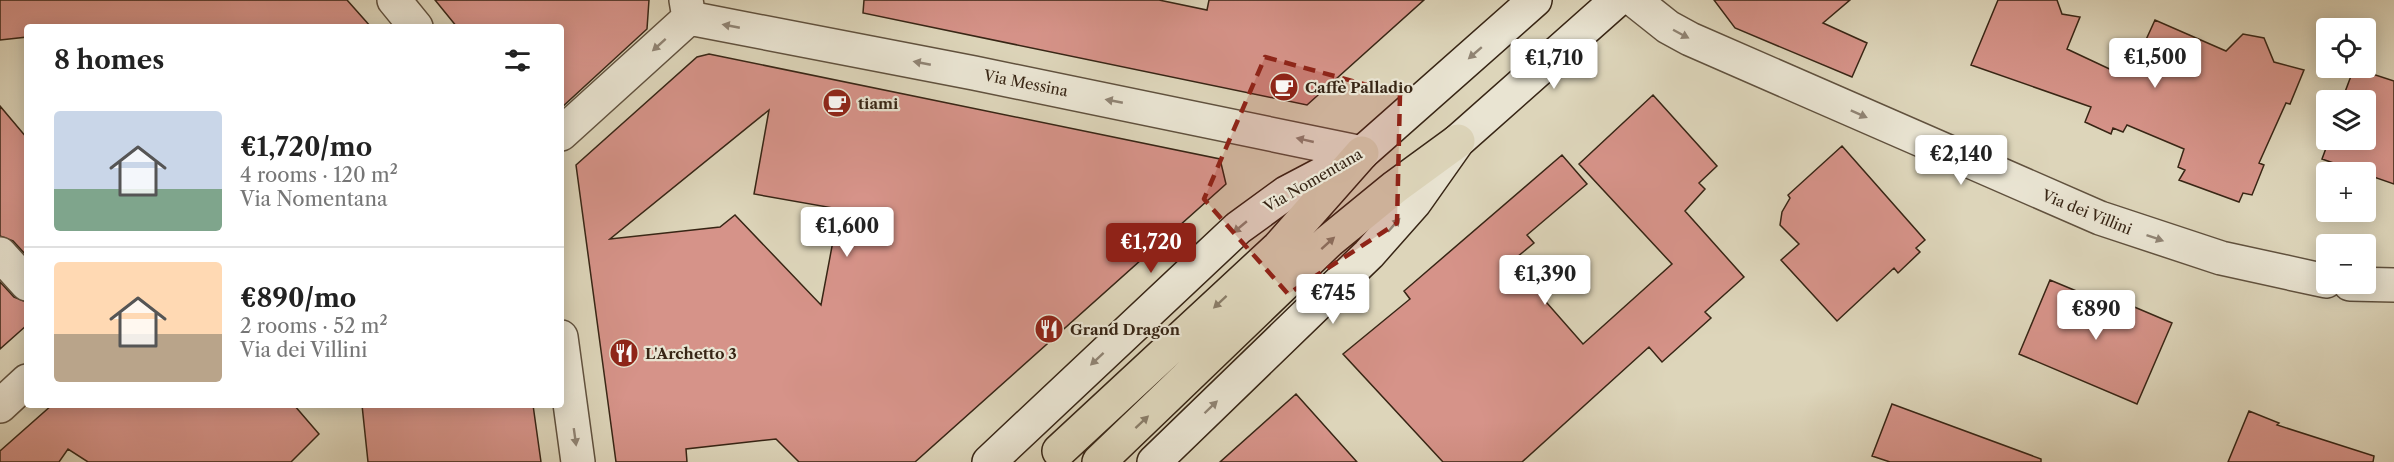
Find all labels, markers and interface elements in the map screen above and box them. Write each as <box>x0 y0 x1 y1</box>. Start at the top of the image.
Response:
map controls <box>2316 18 2376 294</box>
button: locate <box>2316 18 2376 78</box>
one-way arrow <box>721 21 740 30</box>
one-way arrow <box>1673 29 1690 39</box>
one-way arrow <box>652 38 667 52</box>
pin: €1,500 <box>2106 38 2204 89</box>
pin: €1,710 <box>1505 39 1603 90</box>
text: 8 homes <box>54 44 164 76</box>
icon: filters <box>501 44 534 77</box>
text: €1,500 <box>2123 45 2187 69</box>
one-way arrow <box>1468 46 1483 59</box>
text: €1,710 <box>1525 46 1583 70</box>
one-way arrow <box>913 58 932 67</box>
street label: Via Messina <box>981 65 1070 100</box>
cafe icon: Caffè Palladio <box>1268 71 1300 103</box>
place label: Caffè Palladio <box>1305 78 1413 97</box>
cafe icon: tiami <box>821 87 853 119</box>
button: layers <box>2316 90 2376 150</box>
place label: tiami <box>858 94 899 113</box>
one-way arrow <box>1104 96 1123 105</box>
one-way arrow <box>1850 109 1868 119</box>
text: €1,720/mo <box>240 131 372 163</box>
icon: home <box>102 135 174 207</box>
one-way arrow <box>1295 135 1314 145</box>
pin: €2,140 <box>1912 135 2010 186</box>
text: €2,140 <box>1929 142 1993 166</box>
street label: Via Nomentana <box>1259 144 1366 216</box>
button: + <box>2316 162 2376 222</box>
text: 4 rooms · 120 m² <box>240 163 398 187</box>
street label: Via dei Villini <box>2038 185 2135 239</box>
text: Via Nomentana <box>240 187 387 211</box>
pin: €1,600 <box>798 207 896 258</box>
text: €1,600 <box>815 214 879 238</box>
one-way arrow <box>1387 218 1400 233</box>
one-way arrow <box>1232 220 1248 233</box>
pin: €1,720 <box>1102 223 1200 274</box>
text: €1,720 <box>1120 230 1182 254</box>
one-way arrow <box>2146 234 2164 243</box>
button: − <box>2316 234 2376 294</box>
one-way arrow <box>1320 236 1335 250</box>
pin: €1,390 <box>1496 255 1594 306</box>
text: €1,390 <box>1513 262 1577 286</box>
pin: €745 <box>1297 274 1369 325</box>
text: €745 <box>1310 281 1356 305</box>
text: €890/mo <box>240 282 356 314</box>
icon: home <box>102 286 174 358</box>
pin: €890 <box>2060 290 2132 341</box>
one-way arrow <box>1213 295 1228 309</box>
text: €890 <box>2071 297 2121 321</box>
restaurant icon: Grand Dragon <box>1033 313 1065 345</box>
text: 2 rooms · 52 m² <box>240 314 388 338</box>
place label: Grand Dragon <box>1070 320 1181 339</box>
restaurant icon: L'Archetto 3 <box>608 337 640 369</box>
text: Via dei Villini <box>240 338 367 362</box>
place label: L'Archetto 3 <box>645 344 737 363</box>
one-way arrow <box>1090 352 1105 365</box>
one-way arrow <box>1204 400 1218 414</box>
one-way arrow <box>1134 416 1149 429</box>
one-way arrow <box>570 427 579 446</box>

